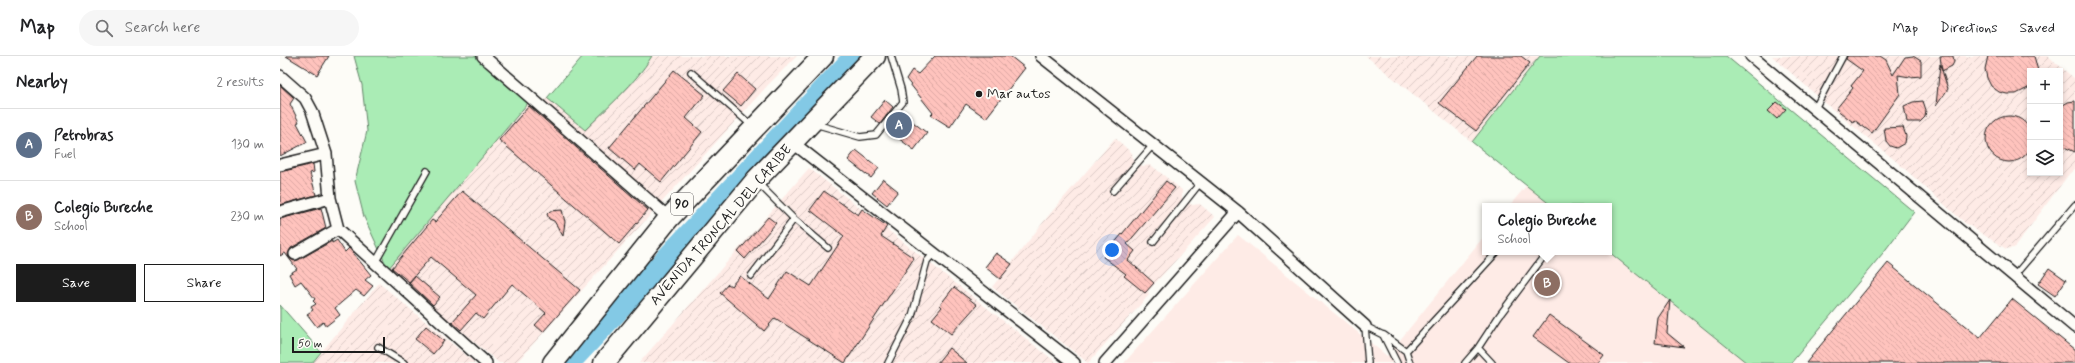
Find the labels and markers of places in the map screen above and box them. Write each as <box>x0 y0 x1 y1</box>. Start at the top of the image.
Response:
place label: Mar autos <box>987 85 1051 103</box>
marker: Mar autos <box>974 89 984 99</box>
pin: A <box>886 110 912 140</box>
pin: B <box>1534 268 1560 298</box>

